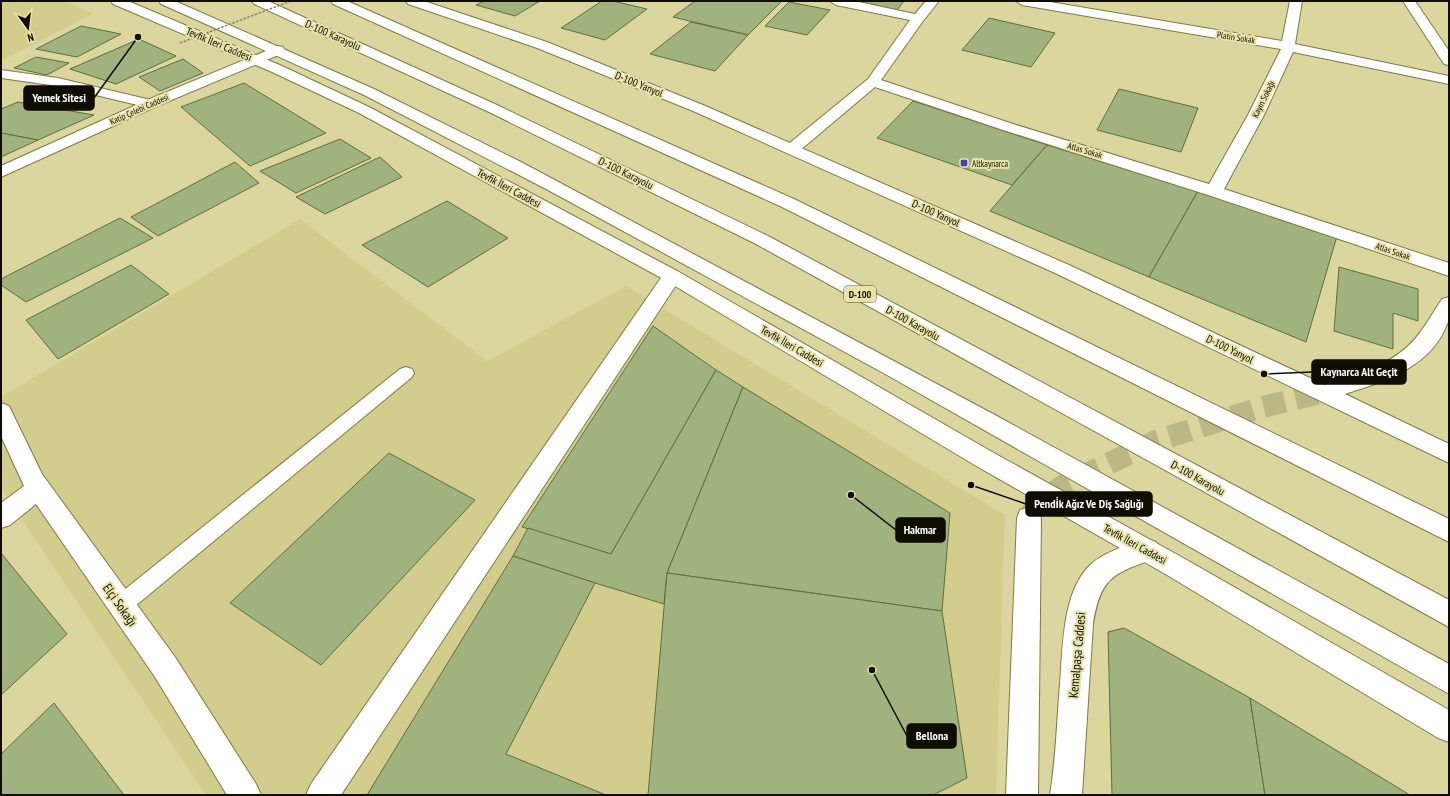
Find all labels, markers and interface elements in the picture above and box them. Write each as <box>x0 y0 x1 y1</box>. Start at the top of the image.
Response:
north arrow <box>8 8 48 48</box>
street label: D-100 Karayolu <box>303 17 363 54</box>
street label: Tevfik İleri Caddesi <box>184 24 254 64</box>
street label: Platin Sokak <box>1216 29 1256 46</box>
text: N <box>26 30 35 45</box>
street label: D-100 Yanyol <box>613 68 666 100</box>
street label: Kayın Sokağı <box>1249 79 1277 119</box>
callout: Yemek Sitesi <box>24 86 94 110</box>
text: Yemek Sitesi <box>31 90 86 105</box>
street label: Katip Çelebi Caddesi <box>108 91 170 127</box>
street label: Atlas Sokak <box>1066 140 1104 161</box>
street label: D-100 Karayolu <box>596 154 656 192</box>
marker: Altkaynarca <box>959 158 969 168</box>
place label: Altkaynarca <box>972 158 1009 169</box>
street label: Tevfik İleri Caddesi <box>475 165 543 211</box>
street label: D-100 Yanyol <box>910 196 963 230</box>
street label: Atlas Sokak <box>1374 240 1412 262</box>
road number: D-100 <box>844 286 876 302</box>
street label: D-100 Karayolu <box>884 302 943 344</box>
street label: Tevfik İleri Caddesi <box>758 322 826 370</box>
street label: D-100 Yanyol <box>1204 332 1256 367</box>
callout: Kaynarca Alt Geçit <box>1312 360 1406 384</box>
text: Kaynarca Alt Geçit <box>1320 364 1398 379</box>
street label: D-100 Karayolu <box>1169 457 1228 499</box>
callout: Pendi̇k Ağız Ve Diş Sağlığı <box>1026 492 1152 516</box>
text: Pendi̇k Ağız Ve Diş Sağlığı <box>1034 496 1144 511</box>
callout: Hakmar <box>896 518 945 542</box>
street label: Tevfik İleri Caddesi <box>1101 521 1169 567</box>
text: Hakmar <box>904 522 937 537</box>
street label: Elçi Sokağı <box>99 580 141 630</box>
street label: Kemalpaşa Caddesi <box>1065 611 1089 699</box>
callout: Bellona <box>907 724 956 748</box>
text: Bellona <box>916 728 948 743</box>

